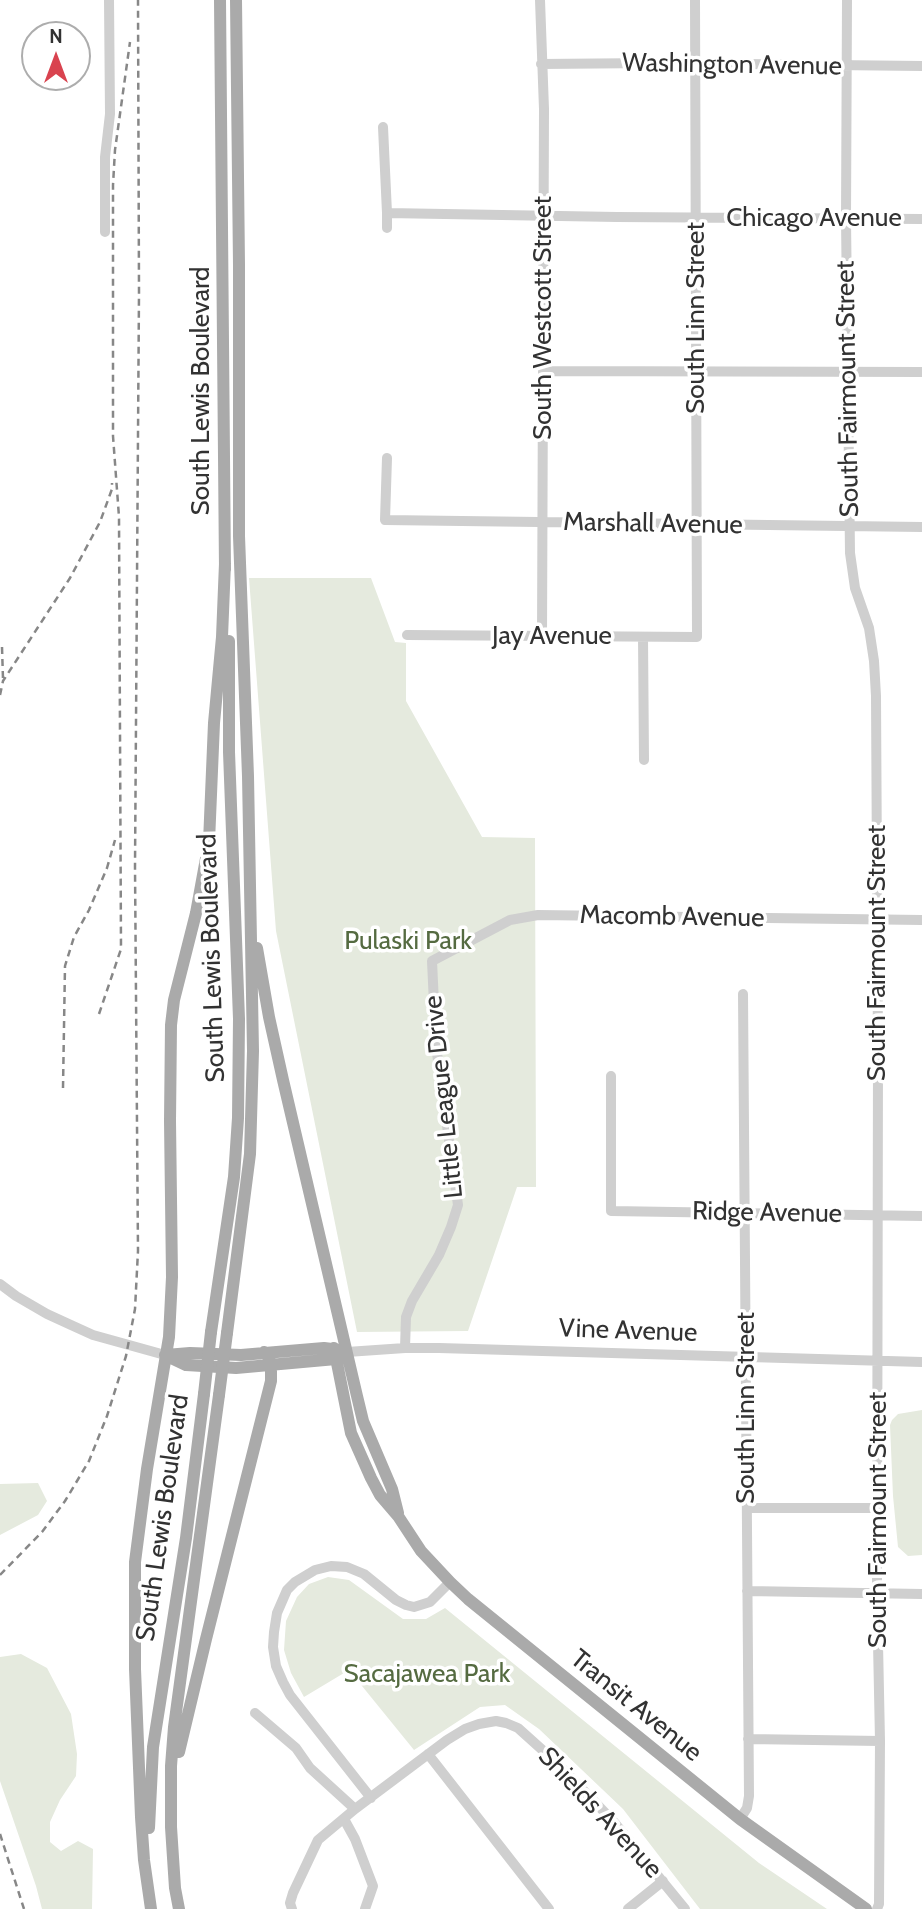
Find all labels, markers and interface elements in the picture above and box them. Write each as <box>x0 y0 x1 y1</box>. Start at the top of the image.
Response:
north arrow <box>21 21 91 91</box>
text: N <box>49 25 63 48</box>
street label: Washington Avenue <box>622 47 842 83</box>
street label: South Westcott Street <box>527 196 559 440</box>
street label: Chicago Avenue <box>726 202 902 234</box>
street label: South Linn Street <box>680 222 712 414</box>
street label: South Fairmount Street <box>830 260 866 518</box>
street label: South Lewis Boulevard <box>185 267 217 515</box>
street label: Marshall Avenue <box>563 507 743 541</box>
street label: Jay Avenue <box>492 620 612 652</box>
street label: South Fairmount Street <box>861 825 893 1081</box>
street label: South Lewis Boulevard <box>192 833 232 1083</box>
street label: Macomb Avenue <box>579 900 765 934</box>
park label: Pulaski Park <box>344 925 472 957</box>
street label: Little League Drive <box>418 994 470 1200</box>
street label: Ridge Avenue <box>692 1196 842 1230</box>
street label: South Linn Street <box>730 1312 762 1504</box>
street label: Vine Avenue <box>558 1313 698 1349</box>
street label: South Fairmount Street <box>862 1392 894 1648</box>
street label: South Lewis Boulevard <box>130 1393 196 1643</box>
street label: Transit Avenue <box>564 1644 708 1768</box>
park label: Sacajawea Park <box>344 1658 510 1690</box>
street label: Shields Avenue <box>531 1741 669 1885</box>

